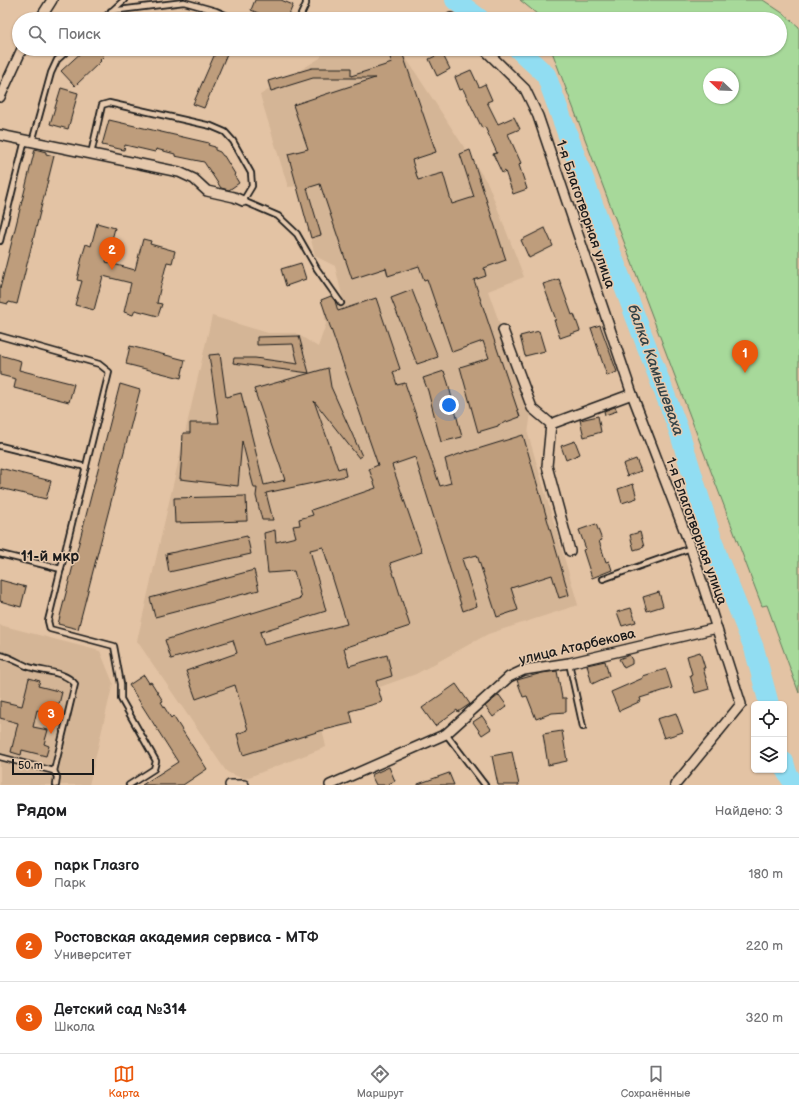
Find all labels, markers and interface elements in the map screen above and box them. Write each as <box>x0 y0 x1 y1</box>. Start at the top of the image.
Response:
search box <box>12 12 787 56</box>
icon: search <box>26 23 48 45</box>
text: Поиск <box>58 25 101 44</box>
north arrow <box>703 68 739 104</box>
street label: 1-я Благотворная улица <box>552 138 619 291</box>
pin: 2 <box>99 237 125 270</box>
water label: балка Камышеваха <box>623 302 688 438</box>
pin: 1 <box>732 340 758 373</box>
your location <box>439 395 459 415</box>
street label: 1-я Благотворная улица <box>662 455 731 608</box>
district label: 11-й мкр <box>21 547 79 566</box>
street label: улица Атарбекова <box>517 625 638 668</box>
pin: 3 <box>38 701 64 734</box>
map controls <box>751 701 787 773</box>
button: locate <box>751 701 787 737</box>
button: layers <box>751 737 787 773</box>
scale bar <box>12 757 94 776</box>
text: 50 m <box>18 759 43 772</box>
text: Рядом <box>16 801 67 821</box>
text: Найдено: 3 <box>715 803 783 819</box>
text: парк Глазго <box>54 856 139 875</box>
text: 1 <box>26 866 32 882</box>
text: 180 m <box>748 866 783 882</box>
text: Парк <box>54 875 86 891</box>
text: Ростовская академия сервиса - МТФ <box>54 928 318 947</box>
text: 2 <box>25 938 33 954</box>
text: 220 m <box>746 938 783 954</box>
text: Университет <box>54 947 131 963</box>
text: Детский сад №314 <box>54 1000 187 1019</box>
text: 3 <box>25 1010 33 1026</box>
text: 320 m <box>745 1010 783 1026</box>
text: Школа <box>54 1019 95 1035</box>
tab: Карта <box>109 1063 140 1100</box>
tab: Маршрут <box>357 1063 404 1100</box>
tab: Сохранённые <box>621 1063 690 1100</box>

